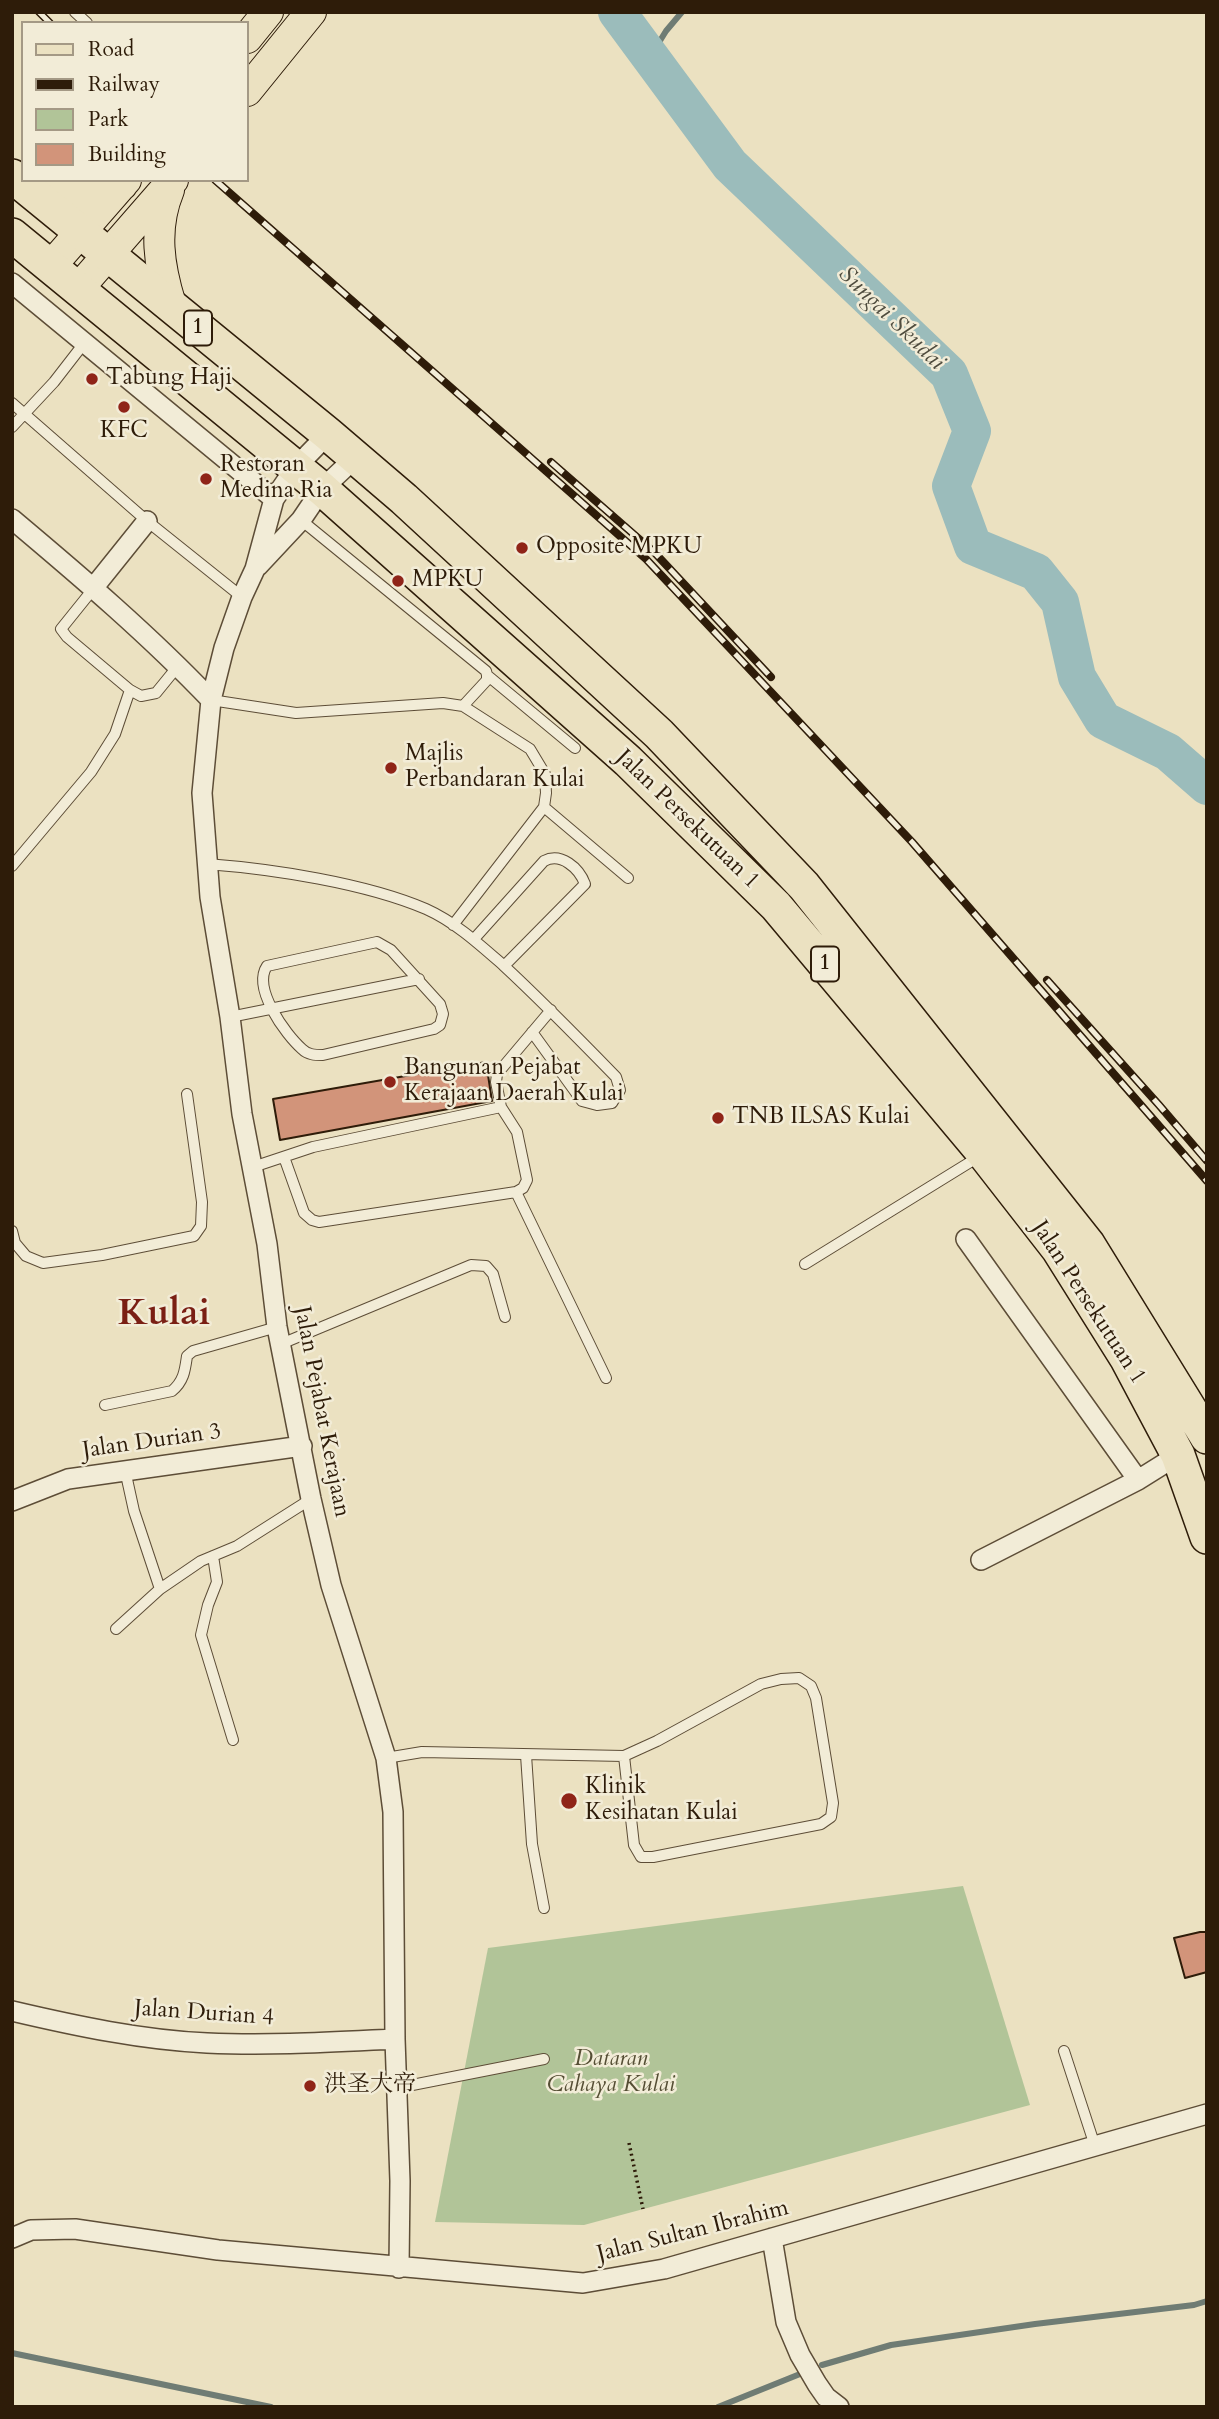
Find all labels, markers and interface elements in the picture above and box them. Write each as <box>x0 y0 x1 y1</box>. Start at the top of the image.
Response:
legend <box>21 21 248 182</box>
text: Road <box>88 35 134 64</box>
text: Railway <box>88 70 160 99</box>
text: Park <box>88 105 128 134</box>
text: Building <box>88 140 166 169</box>
water label: Sungai Skudai <box>832 261 950 377</box>
road number: 1 <box>184 310 212 346</box>
place label: Tabung Haji <box>106 365 232 393</box>
marker: Tabung Haji <box>84 371 100 387</box>
marker: KFC <box>116 399 132 415</box>
place label: KFC <box>100 418 148 446</box>
place label: Restoran Medina Ria <box>220 452 332 506</box>
marker: Restoran Medina Ria <box>198 471 214 487</box>
place label: Opposite MPKU <box>536 534 702 562</box>
marker: Opposite MPKU <box>514 540 530 556</box>
place label: MPKU <box>412 567 483 595</box>
marker: MPKU <box>390 573 406 589</box>
place label: Majlis Perbandaran Kulai <box>405 741 585 795</box>
street label: Jalan Persekutuan 1 <box>609 744 765 896</box>
marker: Majlis Perbandaran Kulai <box>383 760 399 776</box>
road number: 1 <box>811 946 839 982</box>
place label: Bangunan Pejabat Kerajaan Daerah Kulai <box>404 1055 624 1109</box>
marker: Bangunan Pejabat Kerajaan Daerah Kulai <box>382 1074 398 1090</box>
place label: TNB ILSAS Kulai <box>732 1104 910 1132</box>
marker: TNB ILSAS Kulai <box>710 1110 726 1126</box>
street label: Jalan Persekutuan 1 <box>1025 1216 1151 1390</box>
district label: Kulai <box>118 1293 210 1337</box>
street label: Jalan Pejabat Kerajaan <box>287 1304 355 1520</box>
street label: Jalan Durian 3 <box>81 1419 223 1465</box>
place label: Klinik Kesihatan Kulai <box>585 1774 738 1828</box>
marker: Klinik Kesihatan Kulai <box>559 1791 579 1811</box>
street label: Jalan Durian 4 <box>133 1995 275 2033</box>
park label: Dataran Cahaya Kulai <box>547 2046 675 2100</box>
place label: 洪圣大帝 <box>324 2072 416 2100</box>
marker: 洪圣大帝 <box>302 2078 318 2094</box>
street label: Jalan Sultan Ibrahim <box>594 2195 792 2269</box>

